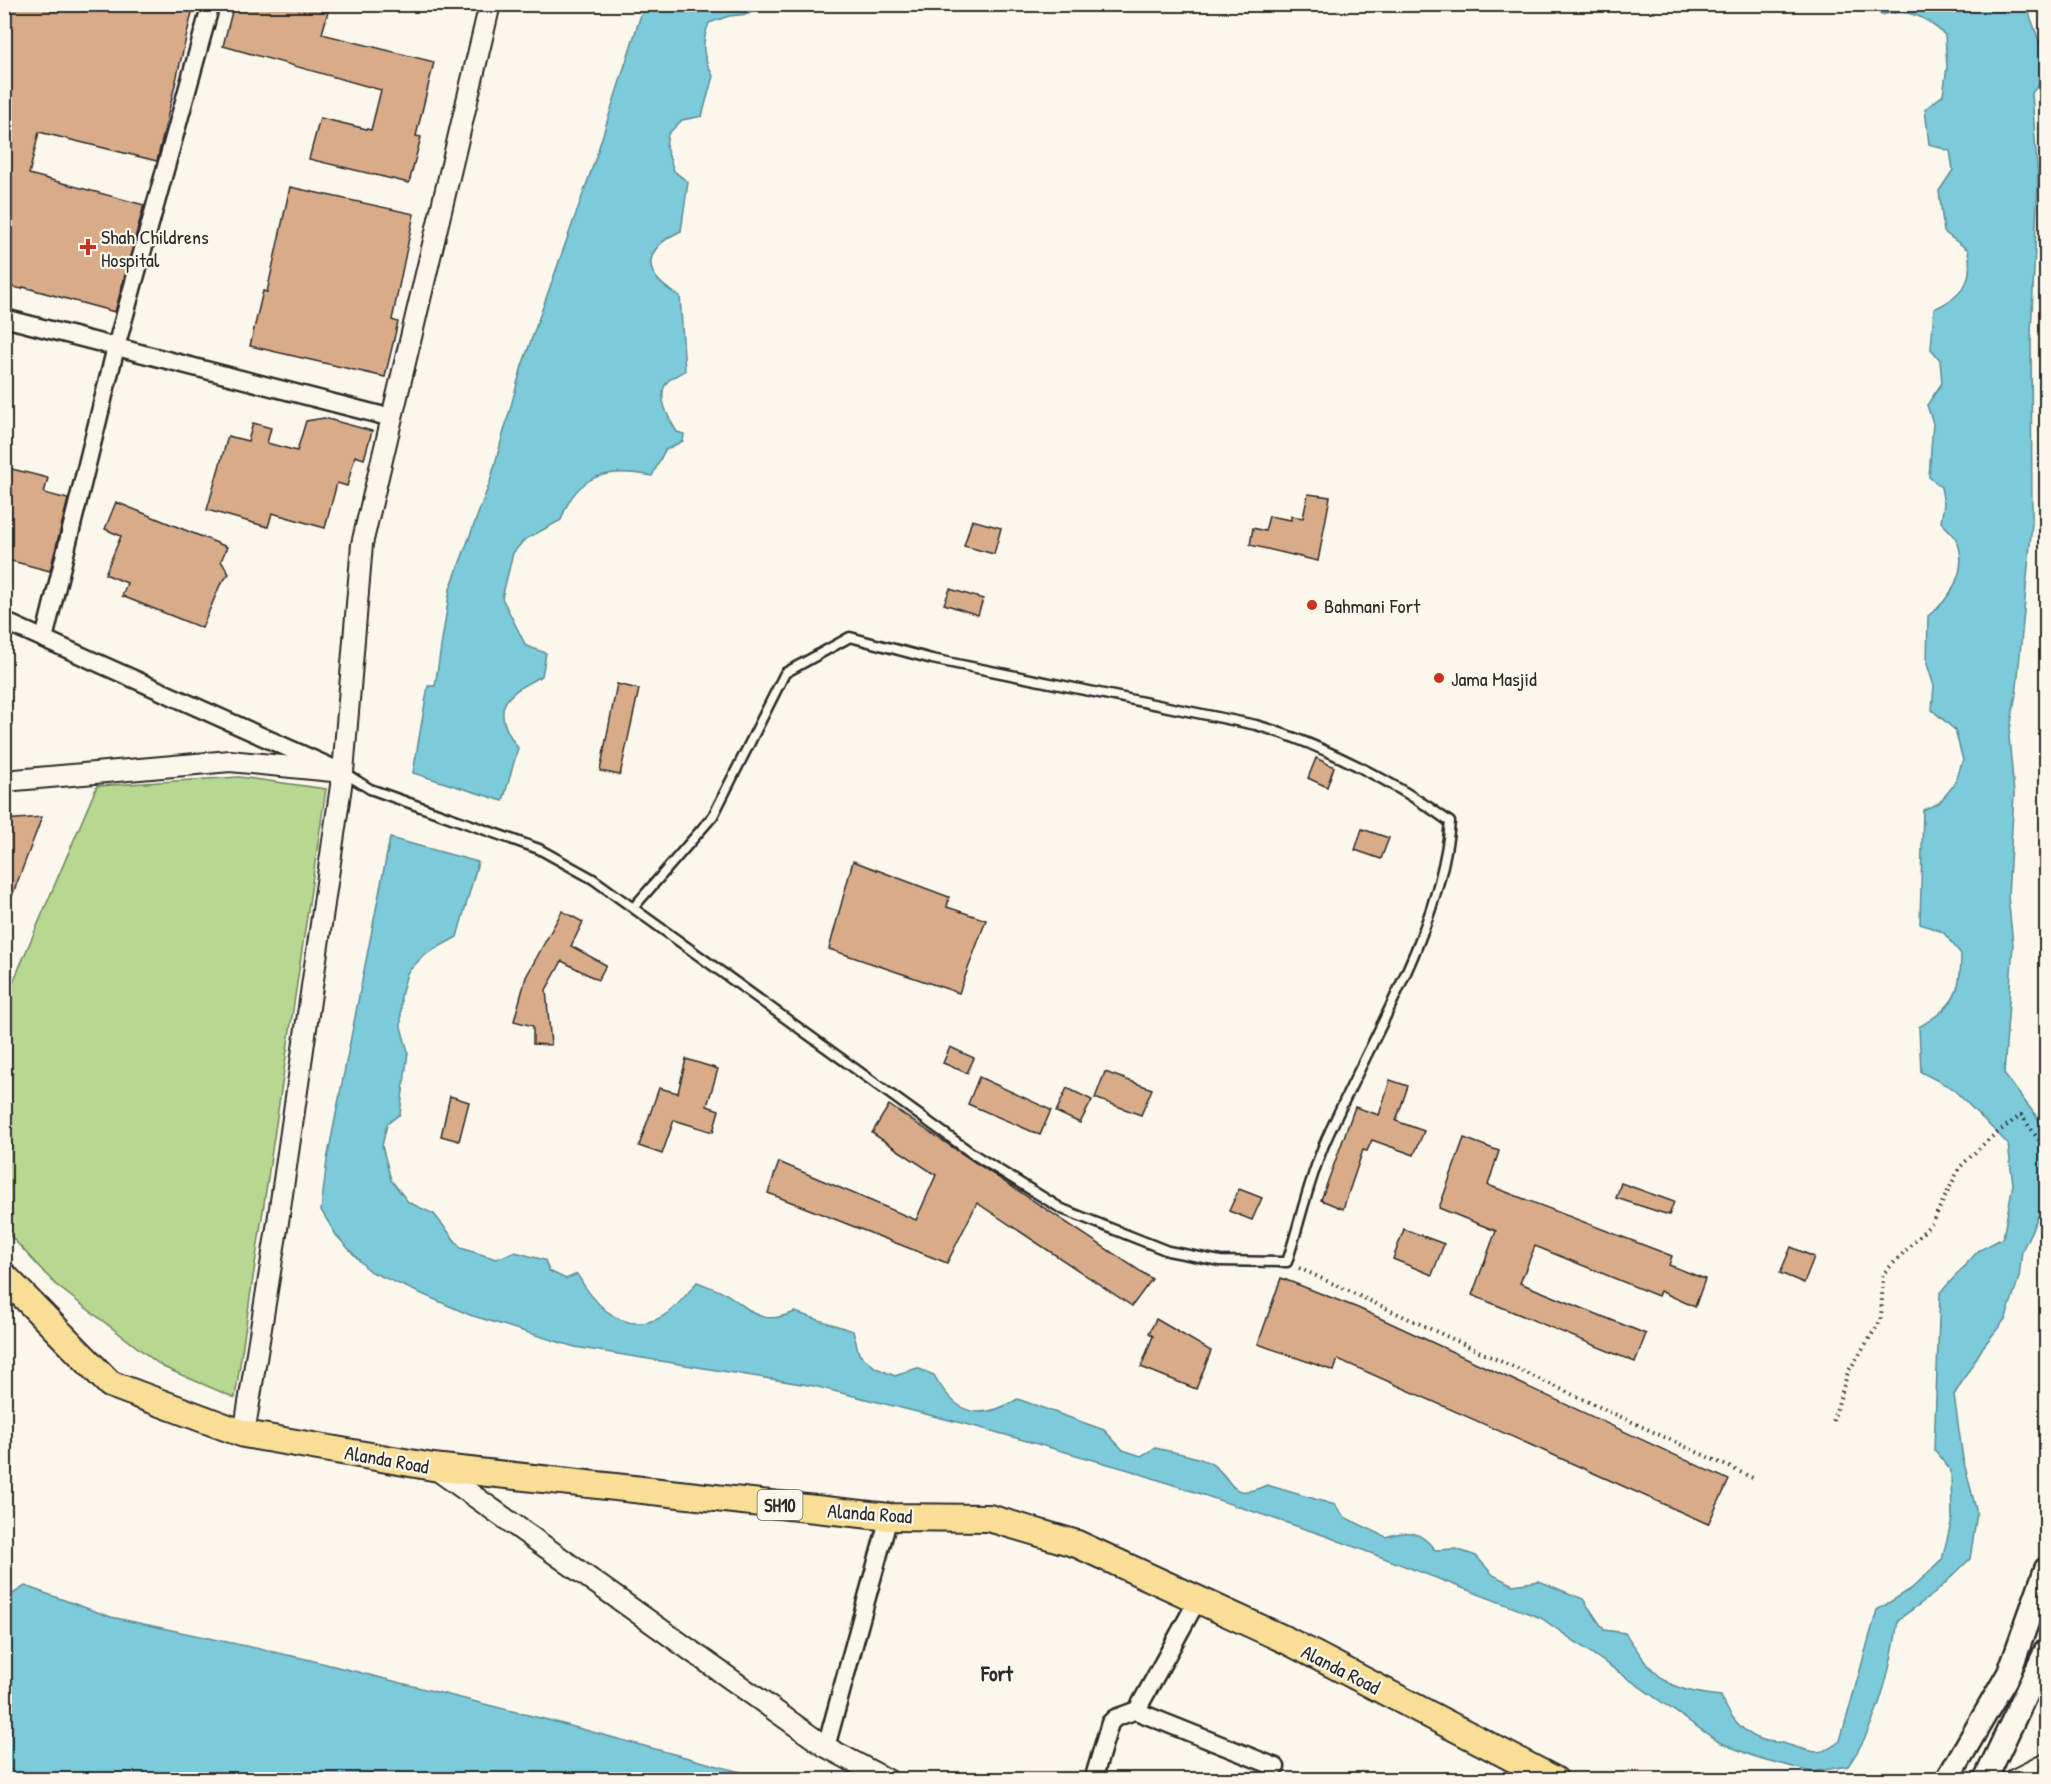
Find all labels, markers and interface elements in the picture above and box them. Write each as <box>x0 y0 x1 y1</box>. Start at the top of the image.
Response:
place label: Shah Childrens Hospital <box>101 223 209 273</box>
marker: Shah Childrens Hospital <box>79 238 97 256</box>
place label: Bahmani Fort <box>1324 592 1421 619</box>
marker: Bahmani Fort <box>1305 598 1319 612</box>
place label: Jama Masjid <box>1451 665 1537 692</box>
marker: Jama Masjid <box>1432 671 1446 685</box>
street label: Alanda Road <box>343 1438 431 1480</box>
road number: SH10 <box>758 1490 802 1520</box>
street label: Alanda Road <box>827 1497 914 1529</box>
street label: Alanda Road <box>1297 1638 1385 1700</box>
district label: Fort <box>980 1659 1014 1688</box>

